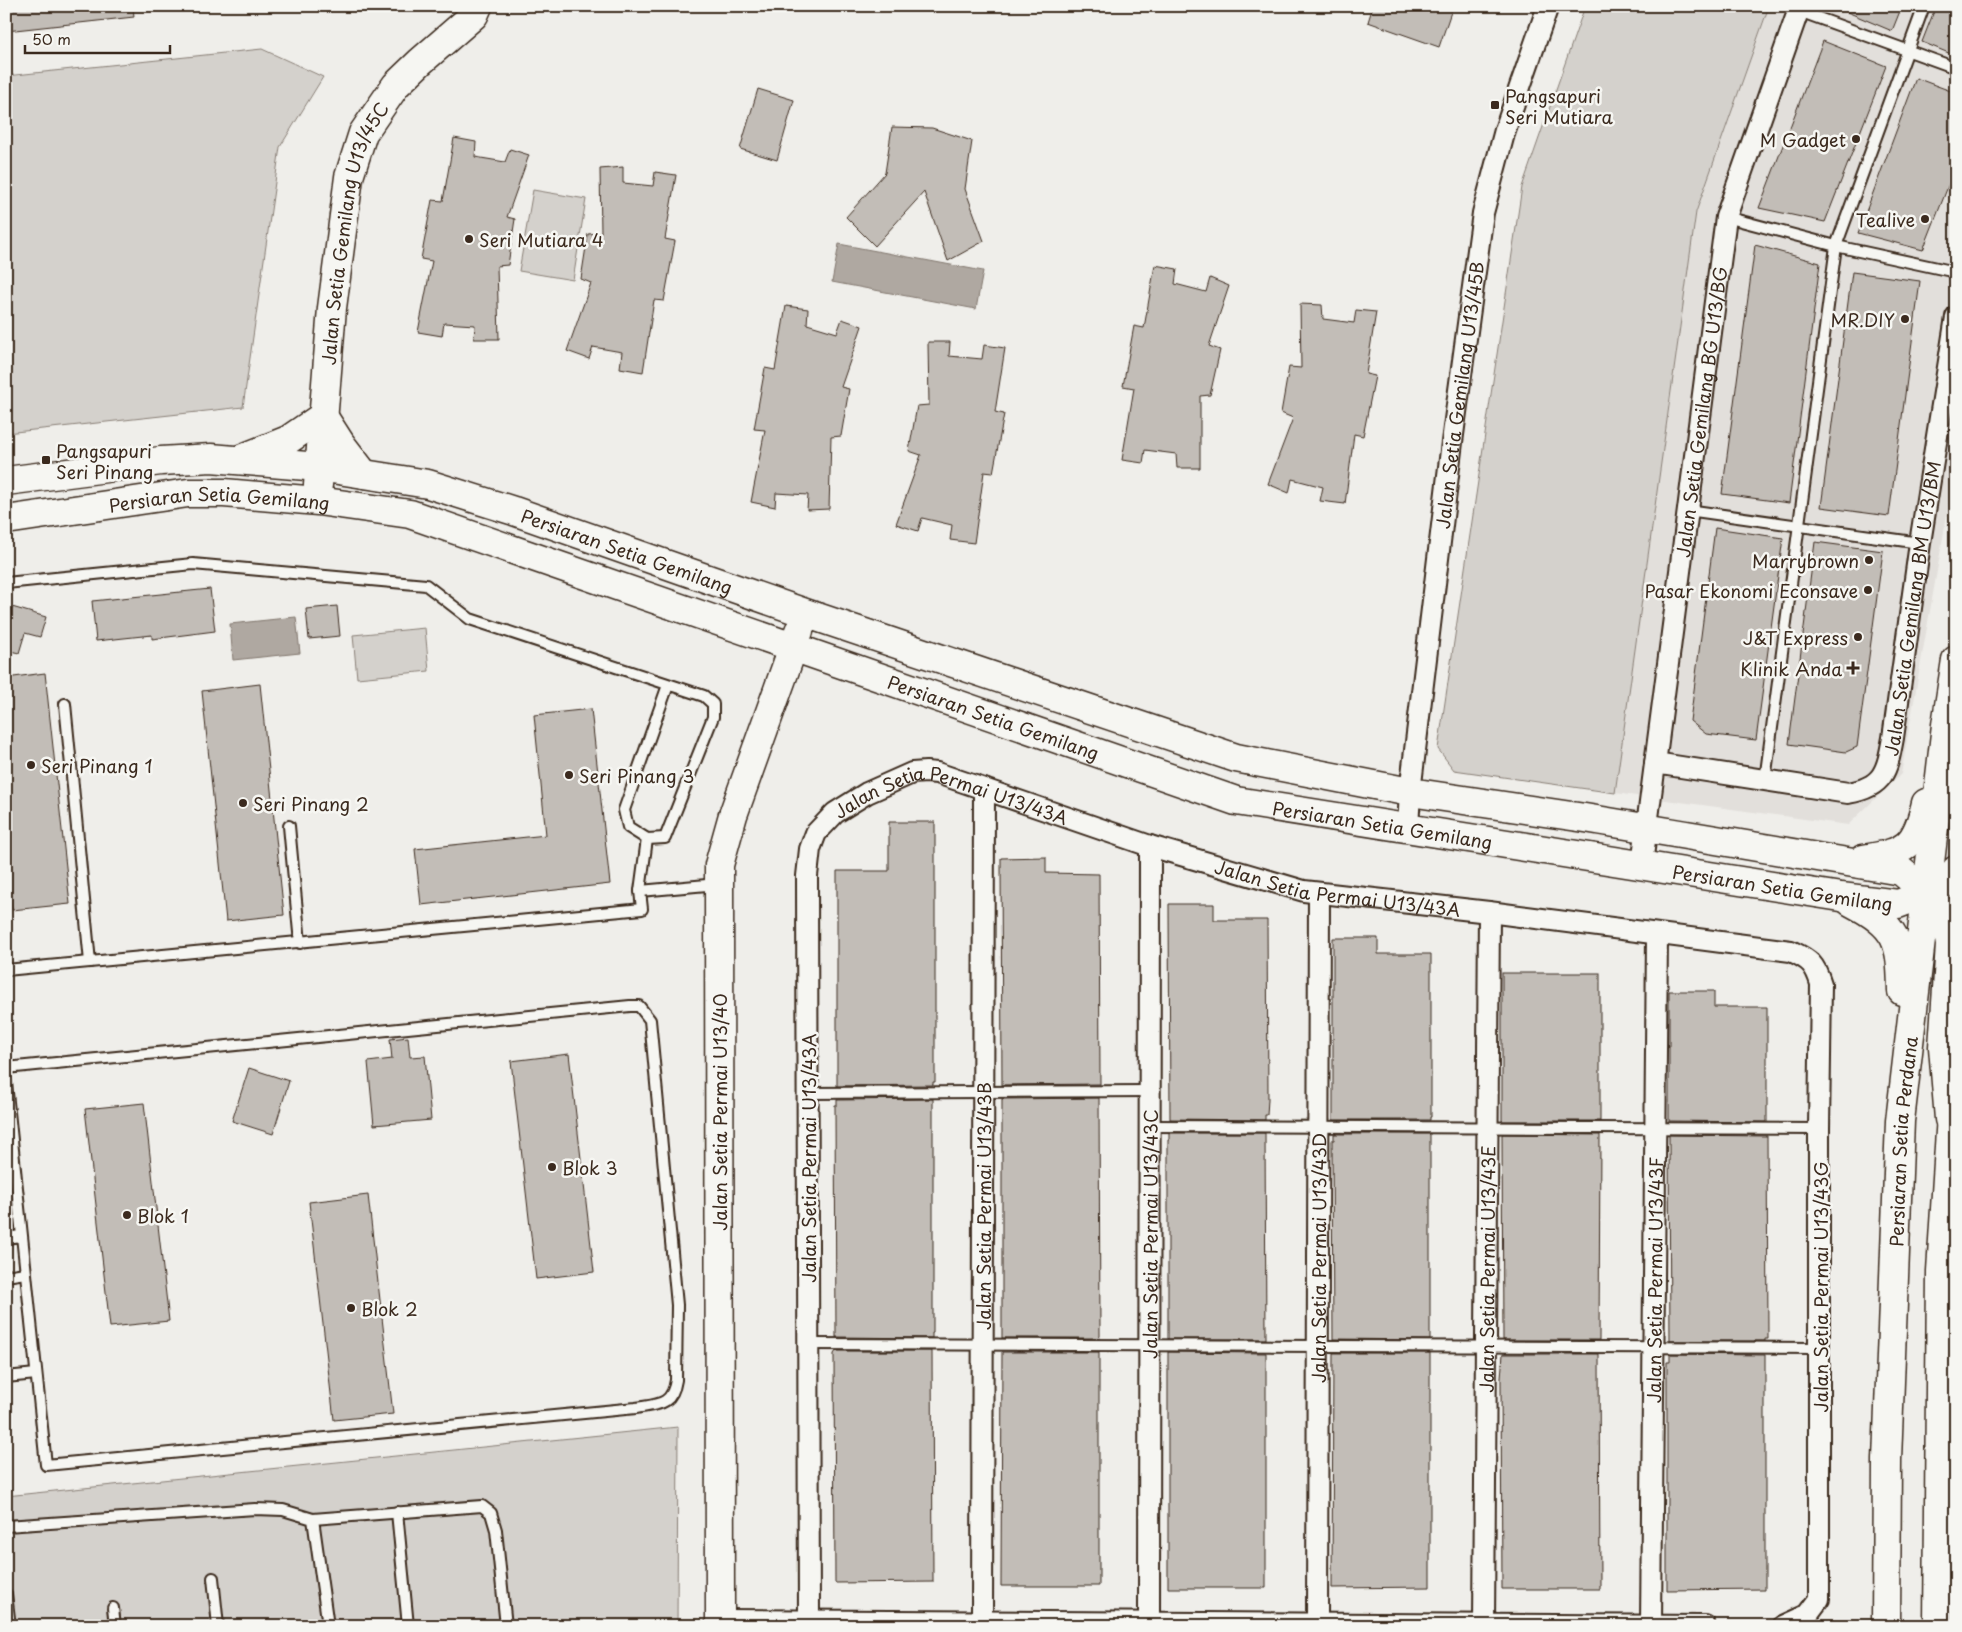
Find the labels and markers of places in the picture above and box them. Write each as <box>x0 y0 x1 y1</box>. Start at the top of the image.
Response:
place label: Pangsapuri Seri Mutiara <box>1505 82 1613 130</box>
marker: Pangsapuri Seri Mutiara <box>1489 99 1501 111</box>
place label: M Gadget <box>1760 126 1846 153</box>
marker: M Gadget <box>1850 133 1862 145</box>
place label: Tealive <box>1856 206 1915 233</box>
marker: Tealive <box>1919 213 1931 225</box>
place label: Seri Mutiara 4 <box>479 226 604 253</box>
marker: Seri Mutiara 4 <box>463 233 475 245</box>
place label: MR.DIY <box>1831 306 1895 333</box>
marker: MR.DIY <box>1899 313 1911 325</box>
place label: Pangsapuri Seri Pinang <box>56 437 154 485</box>
marker: Pangsapuri Seri Pinang <box>40 454 52 466</box>
place label: Marrybrown <box>1752 547 1859 574</box>
marker: Marrybrown <box>1863 554 1875 566</box>
place label: Pasar Ekonomi Econsave <box>1645 577 1858 604</box>
marker: Pasar Ekonomi Econsave <box>1862 584 1874 596</box>
place label: J&T Express <box>1743 624 1848 651</box>
marker: J&T Express <box>1852 631 1864 643</box>
place label: Klinik Anda <box>1740 655 1842 682</box>
marker: Klinik Anda <box>1846 661 1860 675</box>
place label: Seri Pinang 1 <box>41 752 153 779</box>
marker: Seri Pinang 1 <box>25 759 37 771</box>
place label: Seri Pinang 3 <box>579 762 694 789</box>
marker: Seri Pinang 3 <box>563 769 575 781</box>
place label: Seri Pinang 2 <box>253 790 369 817</box>
marker: Seri Pinang 2 <box>237 797 249 809</box>
place label: Blok 3 <box>562 1154 618 1181</box>
marker: Blok 3 <box>546 1161 558 1173</box>
place label: Blok 1 <box>137 1202 189 1229</box>
marker: Blok 1 <box>121 1209 133 1221</box>
place label: Blok 2 <box>361 1295 418 1322</box>
marker: Blok 2 <box>345 1302 357 1314</box>

